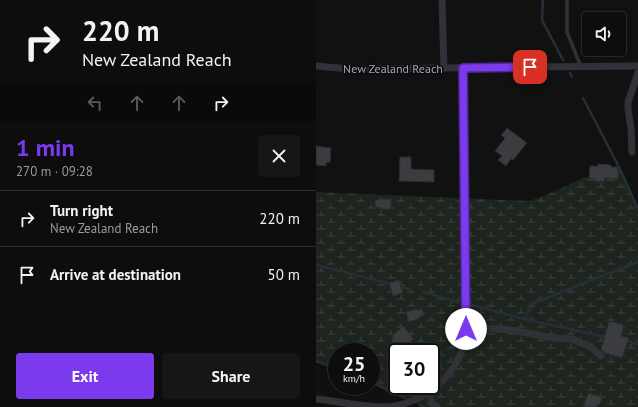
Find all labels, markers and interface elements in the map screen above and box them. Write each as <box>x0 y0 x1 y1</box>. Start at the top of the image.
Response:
text: 220 m <box>82 12 159 49</box>
map controls <box>582 12 626 56</box>
button: sound <box>582 12 626 56</box>
icon: right <box>16 16 68 68</box>
text: New Zealand Reach <box>82 48 232 71</box>
pin <box>513 50 547 84</box>
icon: arrive <box>519 56 541 78</box>
street label: New Zealand Reach <box>343 61 443 76</box>
icon: left <box>84 92 106 114</box>
icon: ahead <box>126 92 148 114</box>
icon: ahead <box>168 92 190 114</box>
icon: right <box>210 92 232 114</box>
text: 1 min <box>16 132 75 163</box>
button: close <box>258 135 300 177</box>
text: 270 m · 09:28 <box>16 163 93 180</box>
text: Turn right <box>50 201 113 220</box>
icon: right <box>16 208 38 230</box>
text: 220 m <box>259 209 300 228</box>
text: New Zealand Reach <box>50 220 158 237</box>
icon: arrive <box>16 264 38 286</box>
text: Arrive at destination <box>50 265 181 284</box>
text: 50 m <box>267 265 300 284</box>
position arrow <box>445 308 487 350</box>
speed limit sign: 30 <box>388 343 440 395</box>
text: 25 <box>343 351 365 377</box>
button: Exit <box>16 353 154 399</box>
button: Share <box>162 353 300 399</box>
text: km/h <box>343 372 365 385</box>

